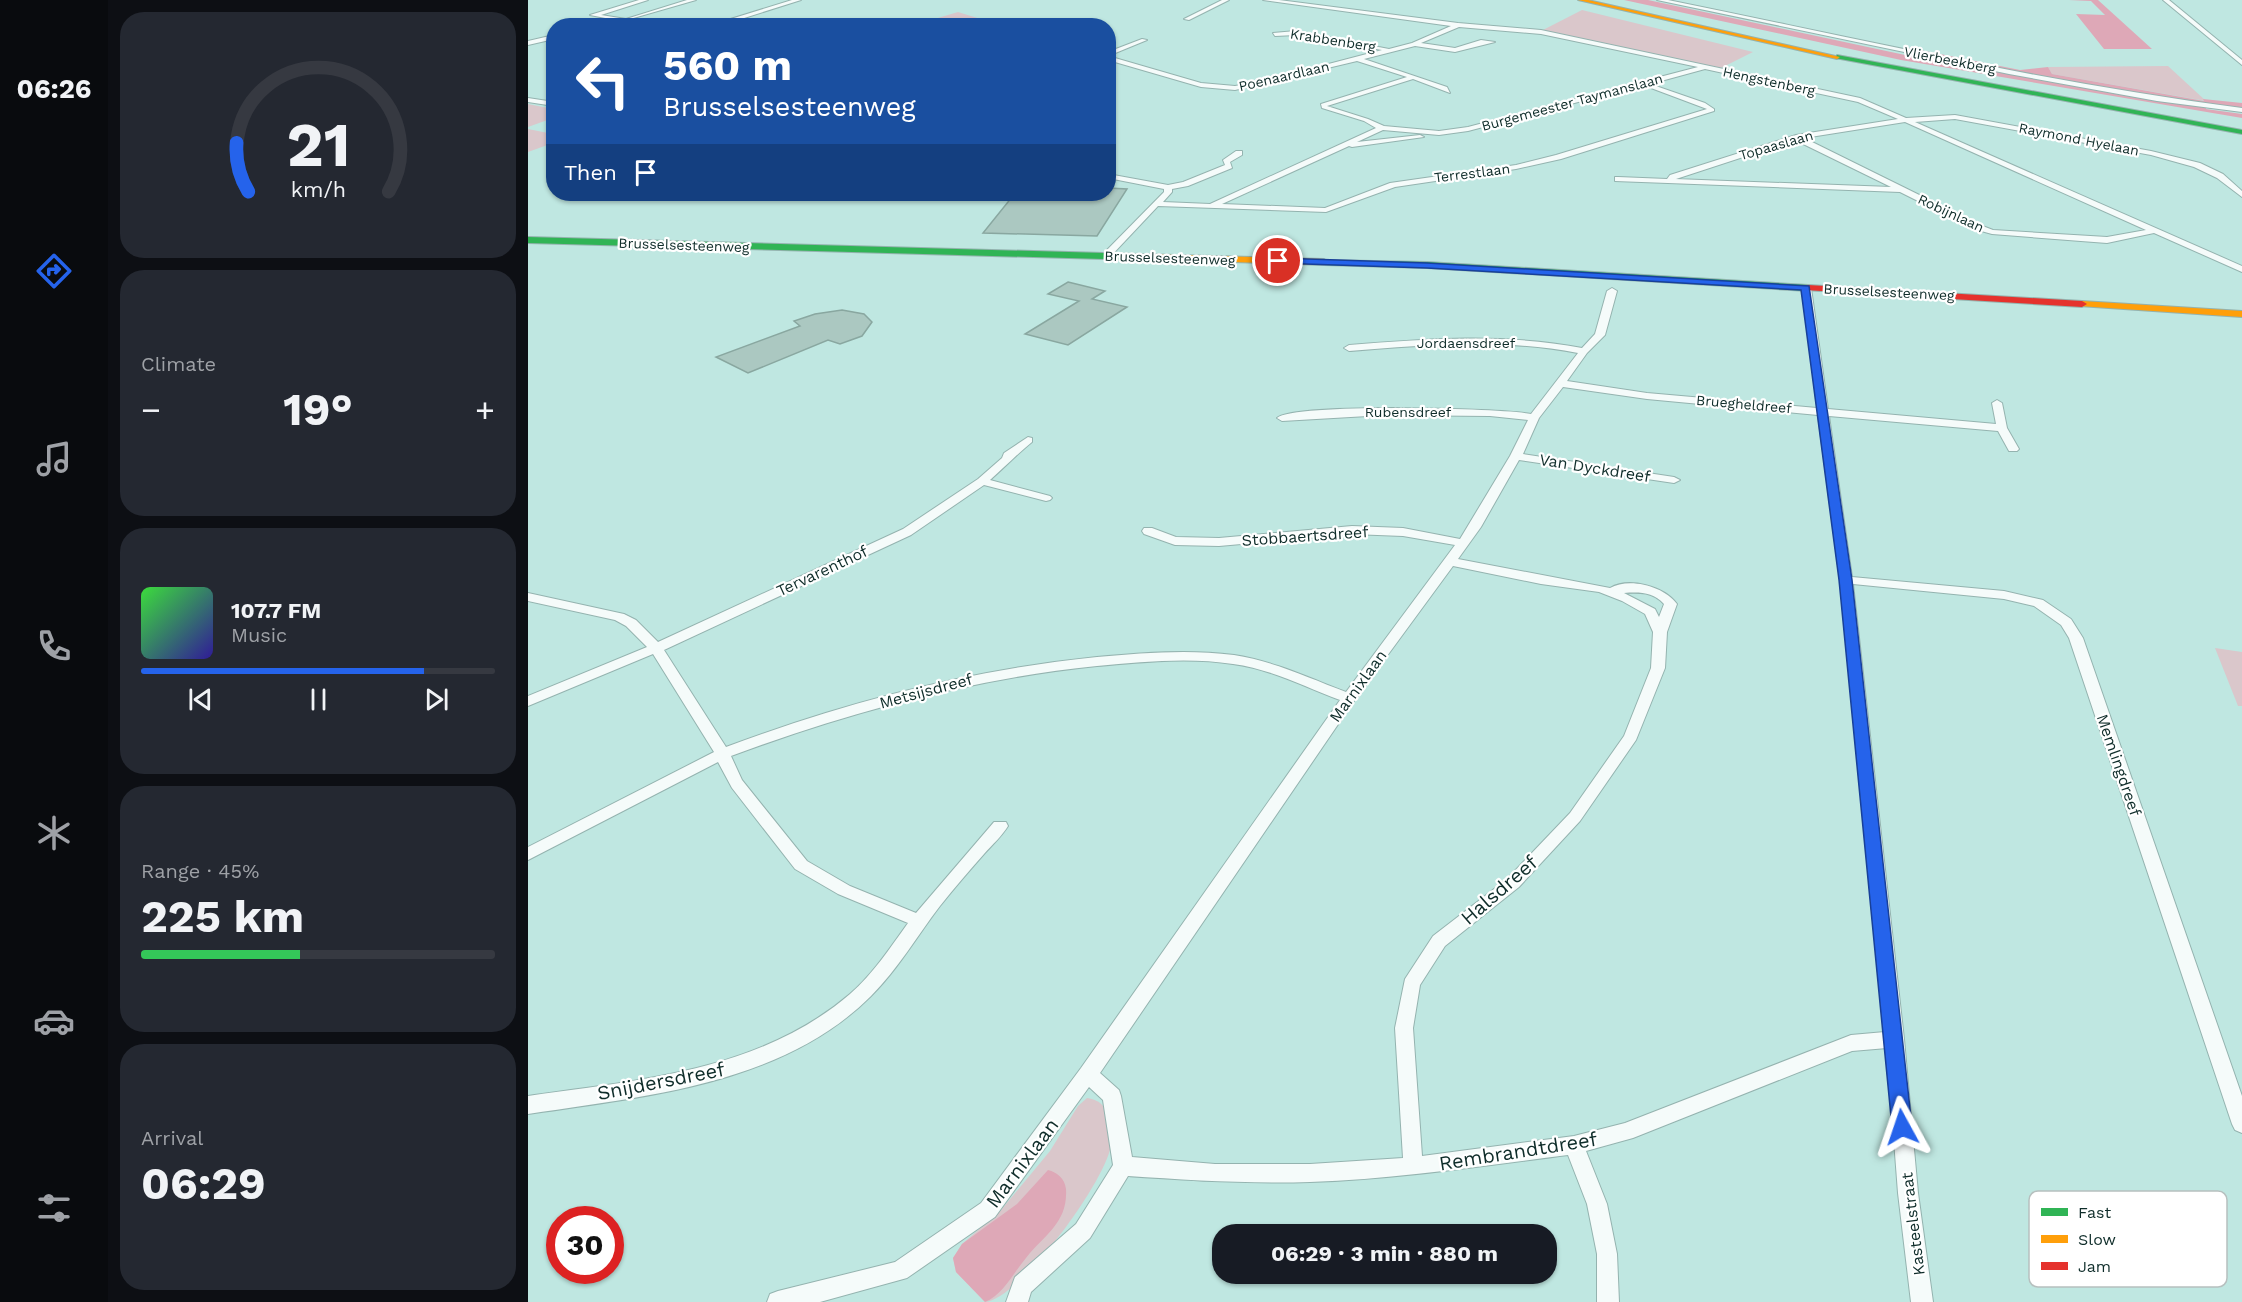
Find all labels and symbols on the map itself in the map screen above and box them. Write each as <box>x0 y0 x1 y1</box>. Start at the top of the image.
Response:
street label: Krabbenberg <box>1289 25 1378 55</box>
street label: Vlierbeekberg <box>1903 43 1998 77</box>
street label: Poenaardlaan <box>1237 58 1331 94</box>
street label: Hengstenberg <box>1721 63 1817 99</box>
street label: Burgemeester Taymanslaan <box>1480 70 1664 134</box>
street label: Raymond Hyelaan <box>2017 119 2141 159</box>
street label: Topaaslaan <box>1737 127 1815 163</box>
street label: Terrestlaan <box>1433 160 1511 186</box>
street label: Robijnlaan <box>1915 191 1987 235</box>
street label: Brusselsesteenweg <box>618 235 750 255</box>
pin <box>1252 235 1303 286</box>
street label: Brusselsesteenweg <box>1104 248 1236 268</box>
street label: Brusselsesteenweg <box>1823 281 1955 303</box>
street label: Jordaensdreef <box>1417 335 1516 351</box>
street label: Bruegheldreef <box>1696 392 1793 416</box>
street label: Rubensdreef <box>1365 404 1452 420</box>
street label: Van Dyckdreef <box>1538 450 1653 486</box>
street label: Stobbaertsdreef <box>1241 522 1370 550</box>
street label: Tervarenthof <box>773 541 871 600</box>
street label: Marnixlaan <box>1325 646 1391 726</box>
street label: Metsijsdreef <box>877 669 975 713</box>
street label: Memlingdreef <box>2093 712 2146 819</box>
street label: Halsdreef <box>1456 850 1542 930</box>
street label: Snijdersdreef <box>595 1057 727 1105</box>
position arrow <box>1870 1095 1934 1159</box>
street label: Marnixlaan <box>981 1113 1063 1213</box>
street label: Rembrandtdreef <box>1437 1127 1599 1175</box>
street label: Kasteelstraat <box>1897 1171 1929 1277</box>
legend <box>2029 1191 2227 1287</box>
text: Fast <box>2078 1203 2111 1222</box>
speed limit sign: 30 <box>546 1206 624 1284</box>
text: Slow <box>2078 1230 2116 1249</box>
text: Jam <box>2078 1257 2111 1276</box>

